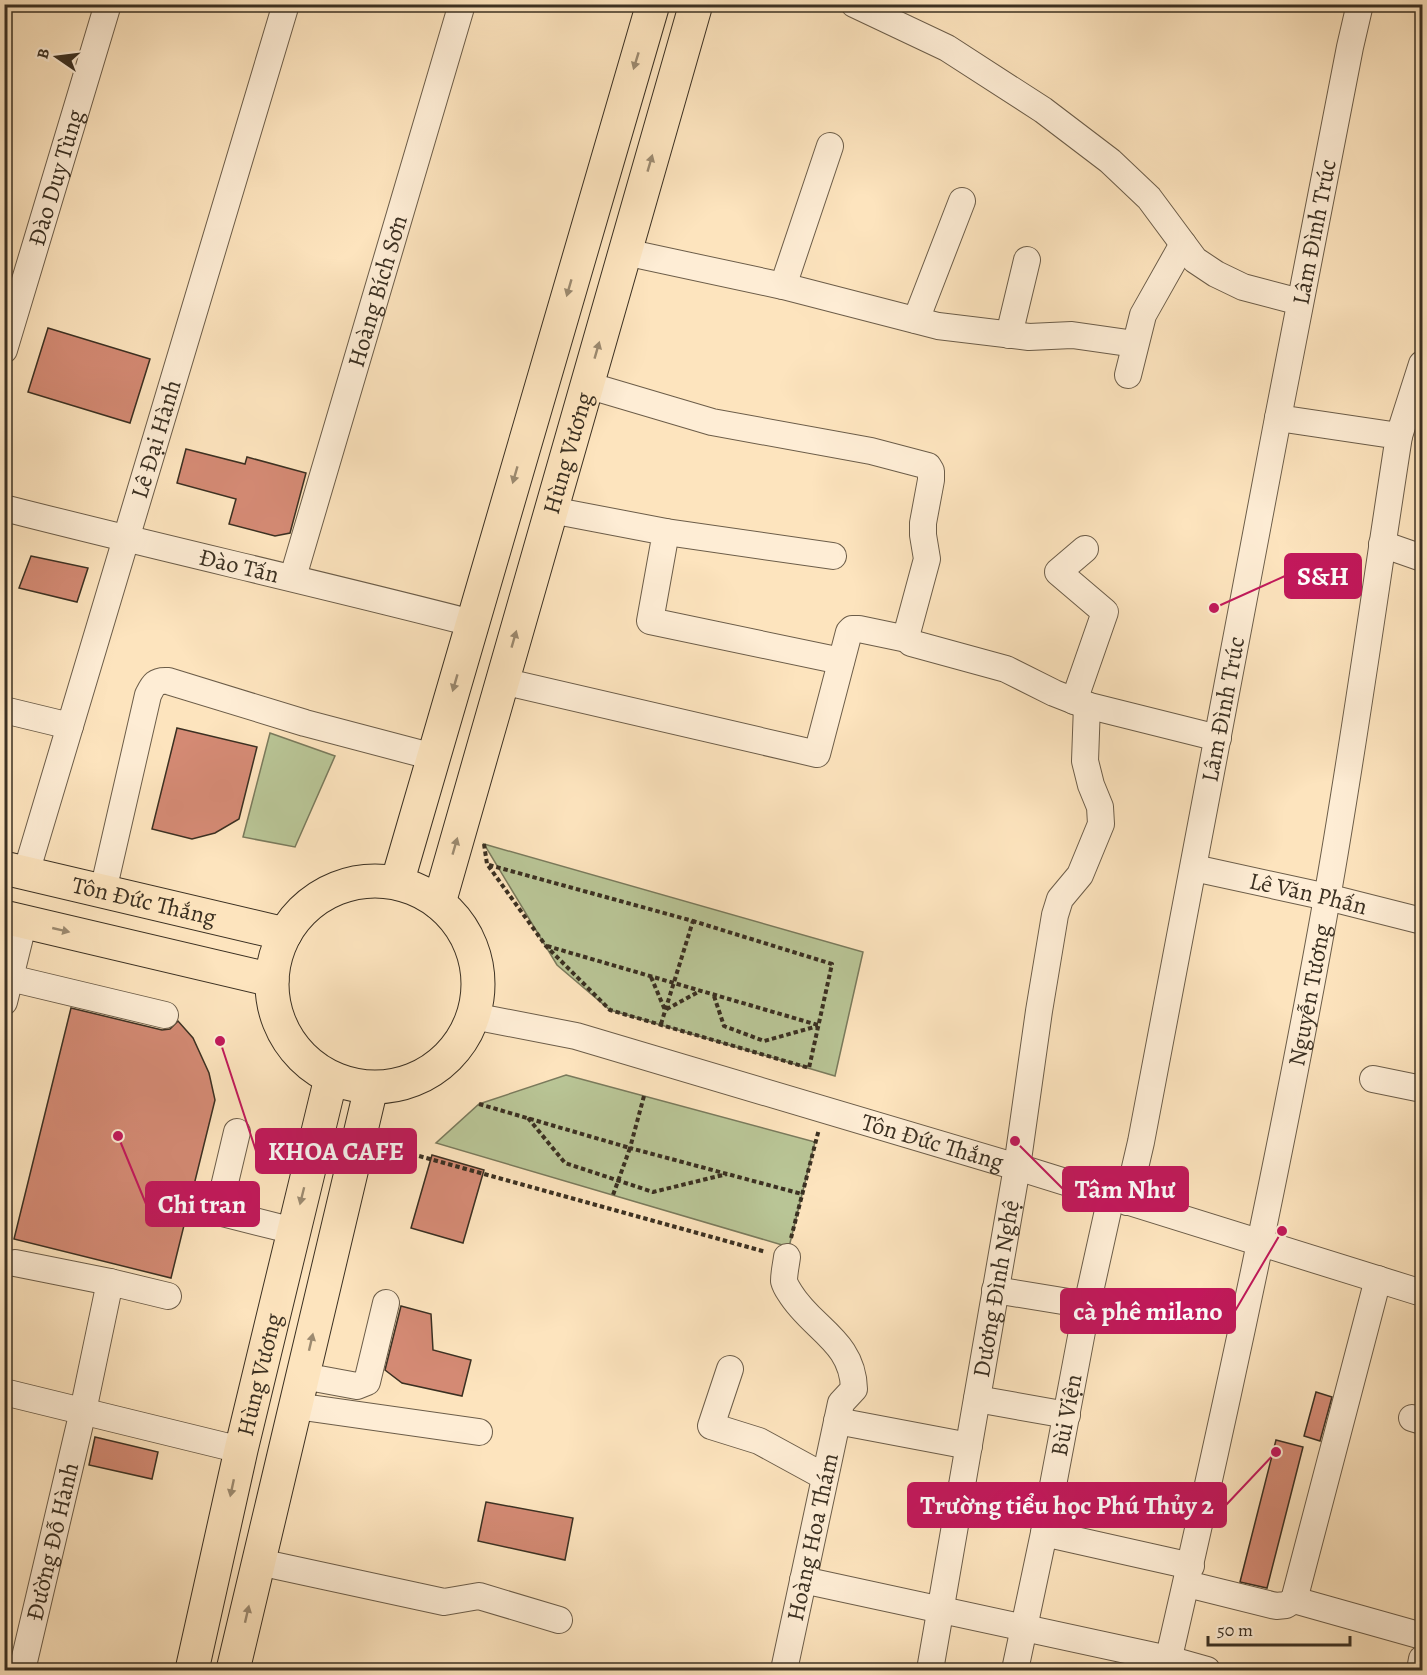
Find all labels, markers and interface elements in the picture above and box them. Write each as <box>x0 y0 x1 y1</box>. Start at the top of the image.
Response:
north arrow <box>27 27 87 87</box>
text: B <box>32 46 55 61</box>
one-way arrow <box>631 52 640 70</box>
street label: Đào Duy Tùng <box>20 106 91 250</box>
one-way arrow <box>646 154 655 172</box>
street label: Lâm Đình Trúc <box>1284 156 1344 307</box>
street label: Hoàng Bích Sơn <box>340 211 415 371</box>
one-way arrow <box>564 279 573 297</box>
one-way arrow <box>593 341 602 359</box>
street label: Lê Đại Hành <box>123 376 189 502</box>
street label: Hùng Vương <box>535 388 600 518</box>
one-way arrow <box>510 466 519 484</box>
street label: Đào Tấn <box>196 541 282 591</box>
callout: S&H <box>1285 554 1361 598</box>
text: S&H <box>1297 559 1349 594</box>
one-way arrow <box>510 630 519 648</box>
street label: Lâm Đình Trúc <box>1193 634 1252 785</box>
one-way arrow <box>450 674 459 692</box>
one-way arrow <box>451 837 460 855</box>
street label: Lê Văn Phấn <box>1246 865 1371 923</box>
street label: Tôn Đức Thắng <box>69 869 219 933</box>
street label: Nguyễn Tương <box>1280 921 1338 1069</box>
one-way arrow <box>52 926 71 935</box>
street label: Tôn Đức Thắng <box>858 1106 1008 1178</box>
callout: KHOA CAFE <box>256 1129 416 1173</box>
text: KHOA CAFE <box>268 1134 404 1169</box>
callout: Tâm Như <box>1063 1167 1188 1211</box>
text: Tâm Như <box>1075 1172 1176 1207</box>
callout: Chi tran <box>146 1182 259 1226</box>
text: Chi tran <box>158 1187 247 1222</box>
one-way arrow <box>297 1187 307 1206</box>
street label: Dương Đình Nghệ <box>965 1197 1027 1380</box>
callout: cà phê milano <box>1061 1289 1235 1333</box>
text: cà phê milano <box>1073 1294 1223 1329</box>
street label: Hùng Vương <box>229 1310 290 1439</box>
one-way arrow <box>307 1333 317 1351</box>
street label: Bùi Viện <box>1043 1371 1090 1459</box>
street label: Hoàng Hoa Thám <box>779 1450 846 1624</box>
street label: Đường Đỗ Hành <box>18 1459 86 1624</box>
one-way arrow <box>227 1479 237 1498</box>
callout: Trường tiểu học Phú Thủy 2 <box>908 1483 1226 1527</box>
text: Trường tiểu học Phú Thủy 2 <box>920 1488 1214 1523</box>
one-way arrow <box>243 1604 252 1623</box>
scale bar <box>1208 1609 1350 1647</box>
text: 50 m <box>1217 1618 1253 1642</box>

